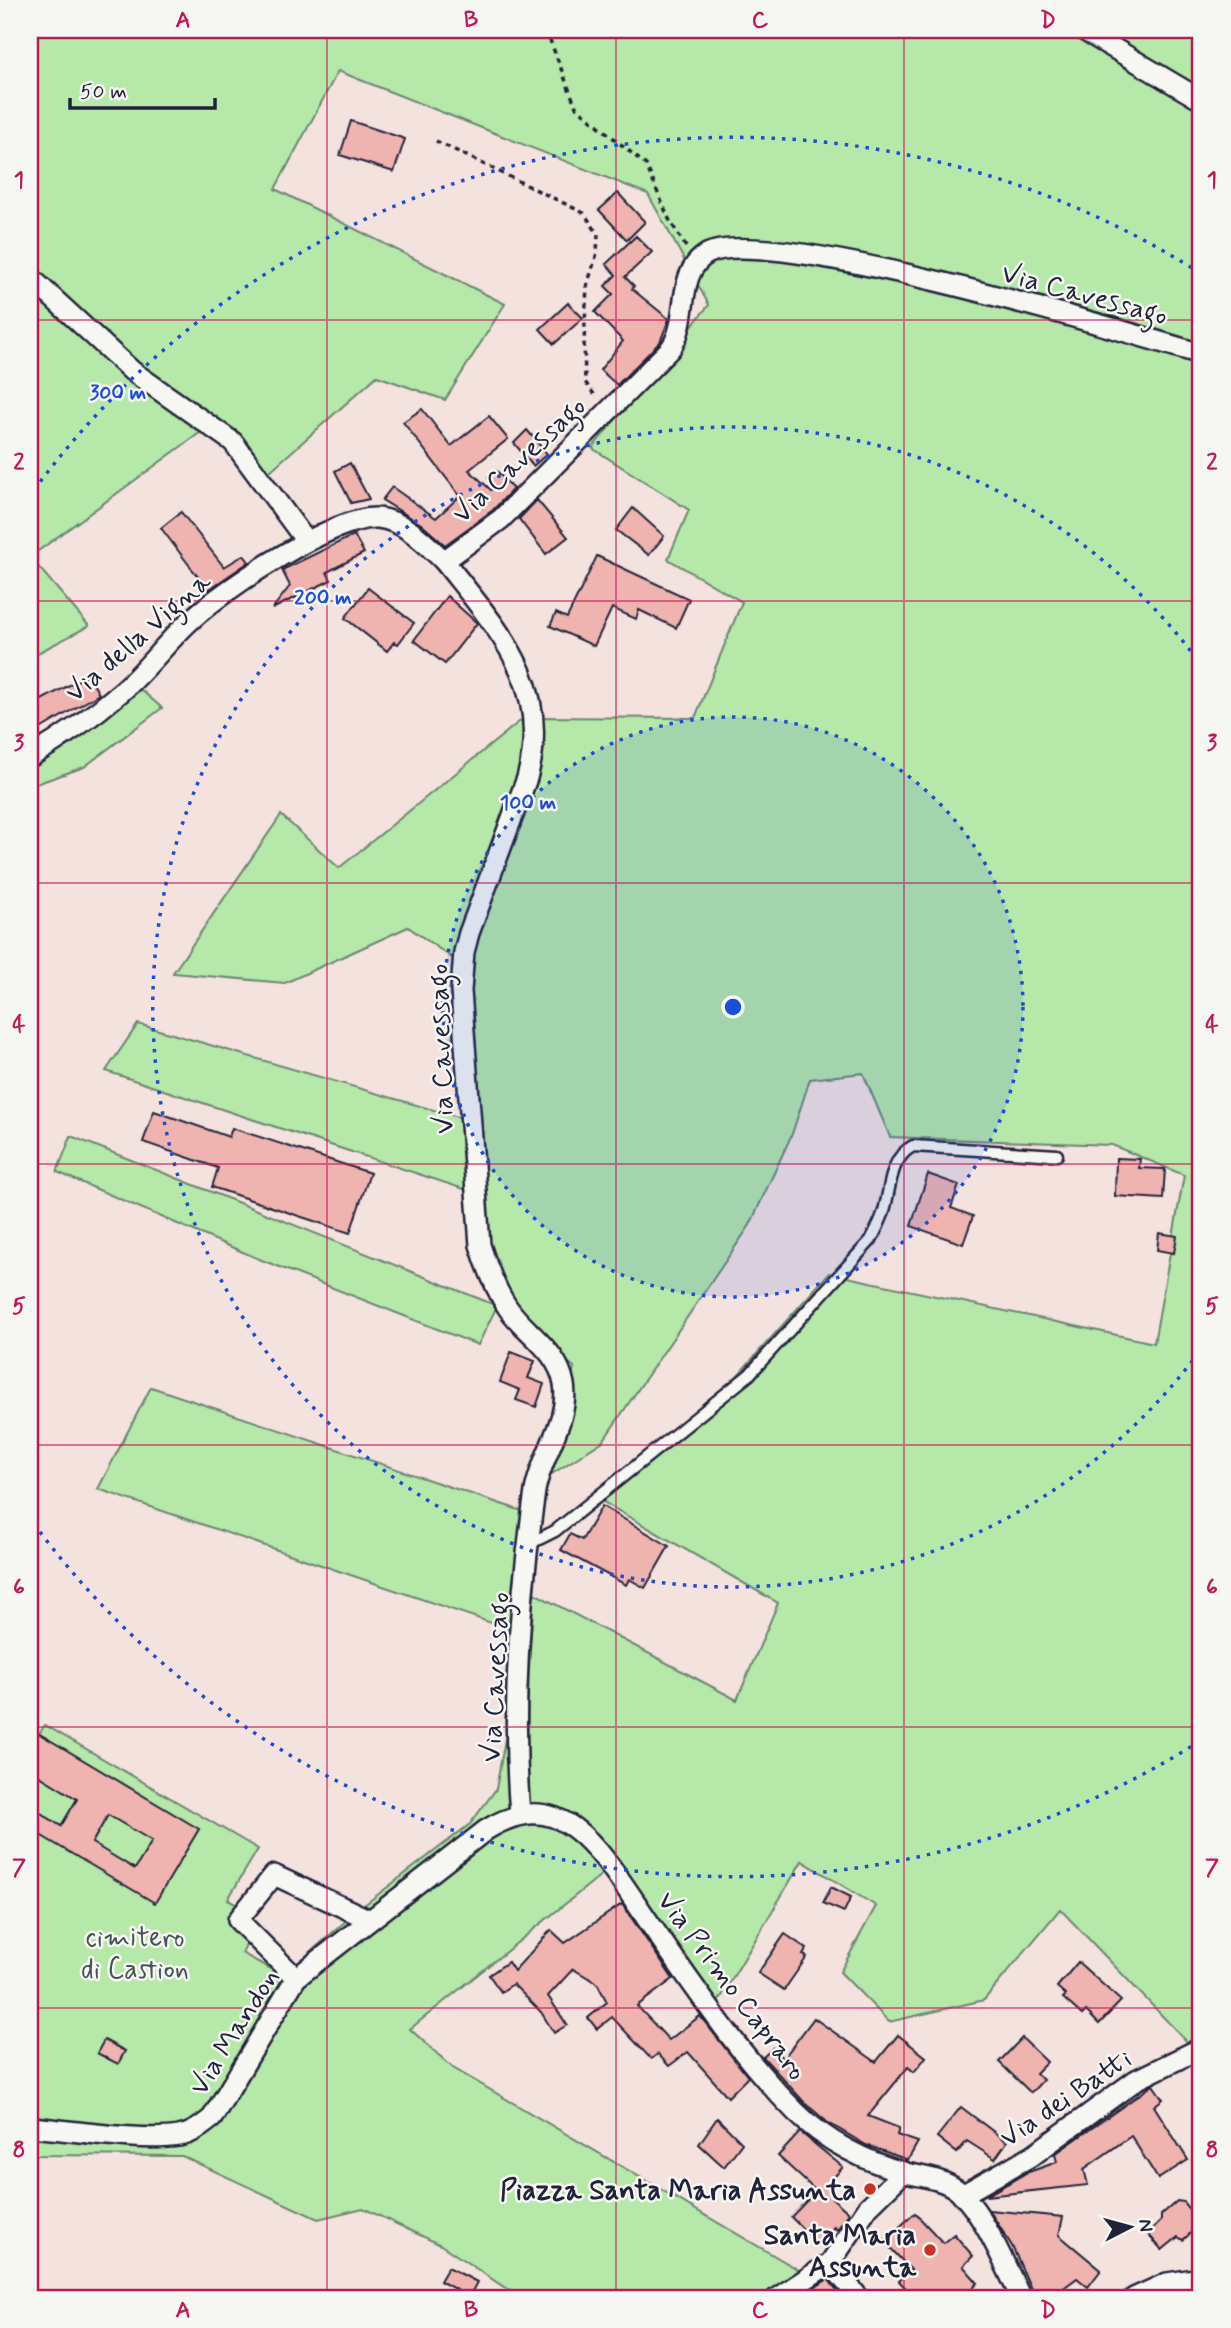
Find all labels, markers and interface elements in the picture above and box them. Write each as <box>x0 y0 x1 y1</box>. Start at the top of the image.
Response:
text: A <box>175 6 191 36</box>
text: B <box>464 6 479 36</box>
text: C <box>752 6 769 36</box>
text: D <box>1040 6 1056 36</box>
scale bar <box>70 66 215 110</box>
text: 50 m <box>80 78 127 106</box>
text: 1 <box>14 166 24 196</box>
text: 1 <box>1207 166 1217 196</box>
street label: Via Cavessago <box>996 255 1171 338</box>
text: 300 m <box>90 379 147 407</box>
street label: Via Cavessago <box>445 389 597 535</box>
text: 2 <box>13 448 25 478</box>
text: 2 <box>1206 448 1218 478</box>
street label: Via della Vigna <box>58 564 222 714</box>
text: 200 m <box>294 584 352 612</box>
text: 3 <box>14 729 25 759</box>
text: 3 <box>1207 729 1218 759</box>
text: 100 m <box>500 789 556 817</box>
street label: Via Cavessago <box>421 963 467 1135</box>
centre of rings <box>721 995 745 1019</box>
text: 4 <box>12 1010 26 1040</box>
text: 4 <box>1205 1010 1219 1040</box>
text: 5 <box>12 1292 26 1322</box>
text: 5 <box>1205 1292 1219 1322</box>
text: 6 <box>13 1573 25 1603</box>
text: 6 <box>1206 1573 1218 1603</box>
street label: Via Cavessago <box>474 1591 522 1763</box>
text: 7 <box>12 1854 26 1884</box>
text: 7 <box>1205 1854 1219 1884</box>
street label: Via Primo Capraro <box>648 1884 814 2089</box>
park label: cimitero di Castion <box>81 1920 189 1989</box>
street label: Via Mandon <box>181 1962 289 2103</box>
street label: Via dei Batti <box>993 2041 1140 2157</box>
text: 8 <box>13 2136 25 2166</box>
text: 8 <box>1206 2136 1218 2166</box>
place label: Piazza Santa Maria Assunta <box>500 2173 856 2210</box>
marker: Piazza Santa Maria Assunta <box>862 2181 878 2197</box>
north arrow <box>1094 2192 1164 2262</box>
place label: Santa Maria Assunta <box>764 2218 917 2287</box>
text: N <box>1132 2218 1159 2233</box>
marker: Santa Maria Assunta <box>922 2242 938 2258</box>
text: A <box>175 2296 191 2326</box>
text: B <box>464 2296 479 2326</box>
text: C <box>752 2296 769 2326</box>
text: D <box>1040 2296 1056 2326</box>

